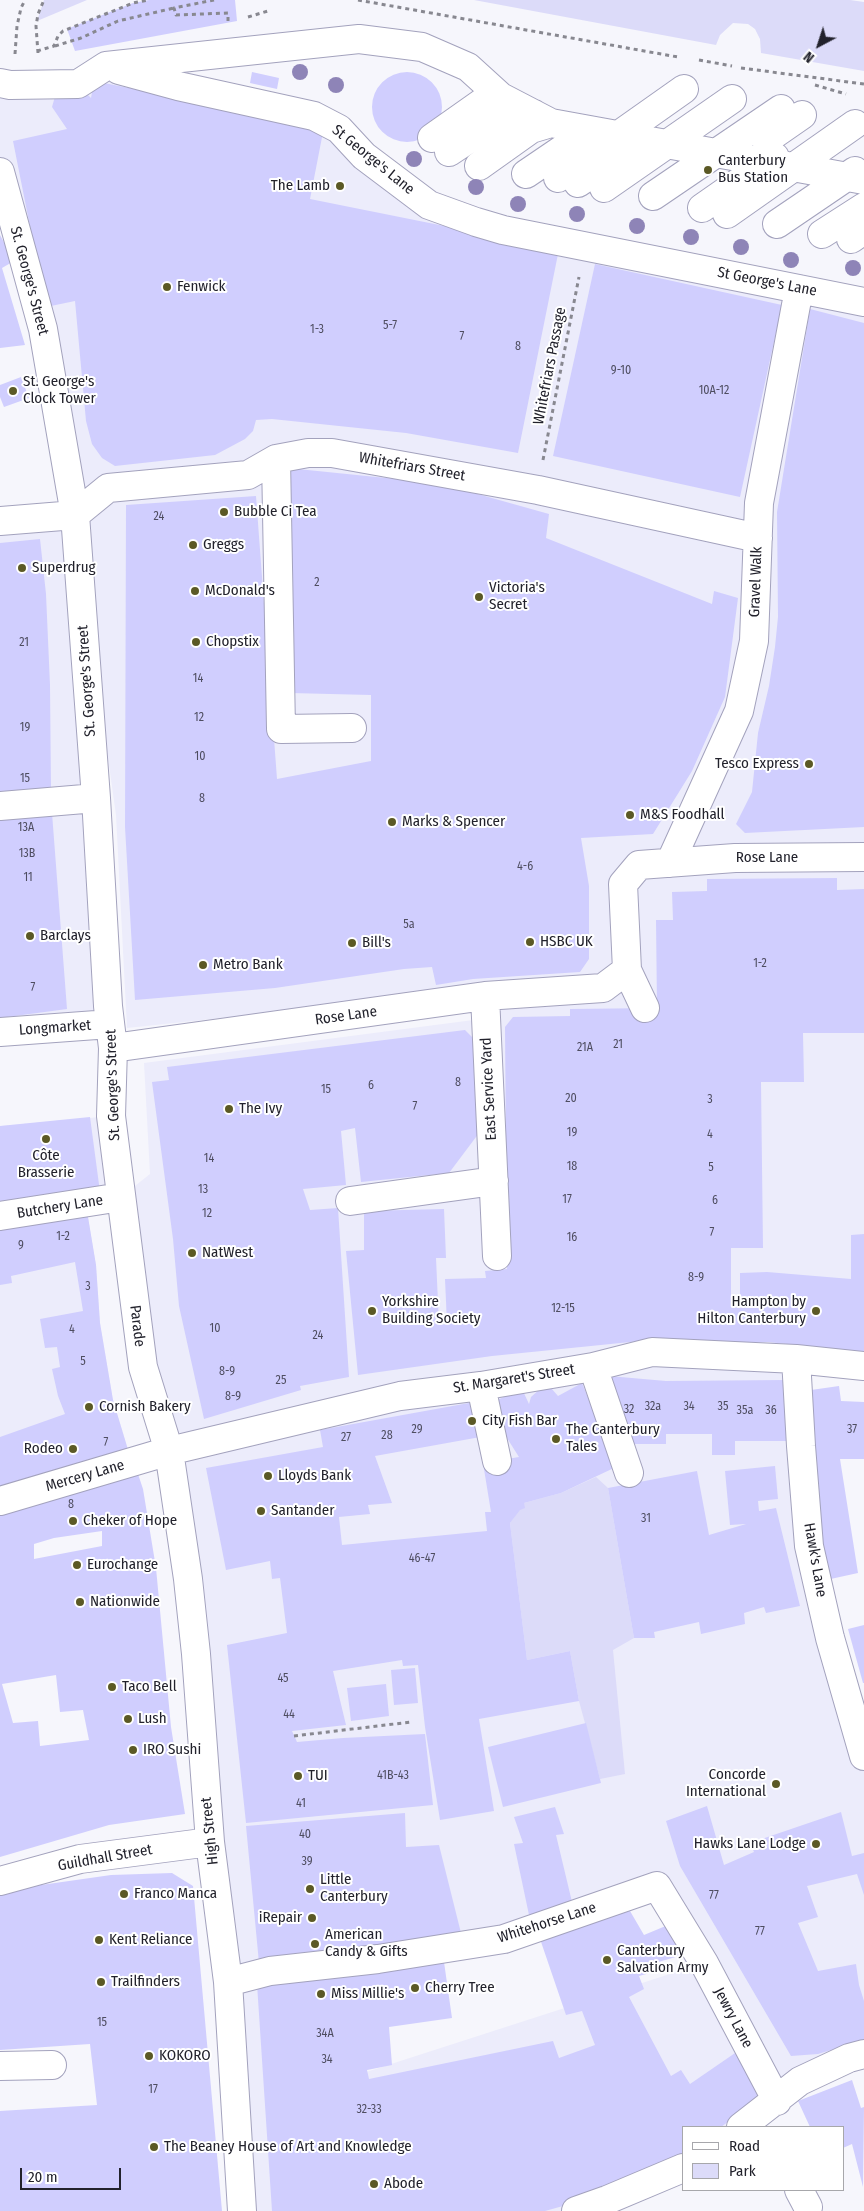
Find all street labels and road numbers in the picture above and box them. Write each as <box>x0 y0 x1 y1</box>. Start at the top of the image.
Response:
street label: St George's Lane <box>328 121 418 199</box>
street label: St. George's Street <box>6 225 52 337</box>
street label: St George's Lane <box>716 264 818 300</box>
street label: Whitefriars Passage <box>530 306 570 426</box>
street label: Whitefriars Street <box>357 449 467 485</box>
street label: Gravel Walk <box>746 546 766 618</box>
street label: St. George's Street <box>74 625 100 737</box>
street label: Rose Lane <box>736 849 798 867</box>
street label: Rose Lane <box>314 1003 378 1029</box>
street label: Longmarket <box>18 1016 92 1040</box>
street label: St. George's Street <box>102 1029 124 1141</box>
street label: East Service Yard <box>477 1037 501 1141</box>
street label: Butchery Lane <box>16 1191 104 1223</box>
street label: Parade <box>126 1304 148 1348</box>
street label: St. Margaret's Street <box>452 1361 576 1397</box>
street label: Mercery Lane <box>44 1456 126 1496</box>
street label: Hawk's Lane <box>800 1521 830 1599</box>
street label: High Street <box>197 1796 223 1866</box>
street label: Guildhall Street <box>56 1841 154 1875</box>
street label: Whitehorse Lane <box>496 1899 598 1947</box>
street label: Jewry Lane <box>710 1985 756 2051</box>

